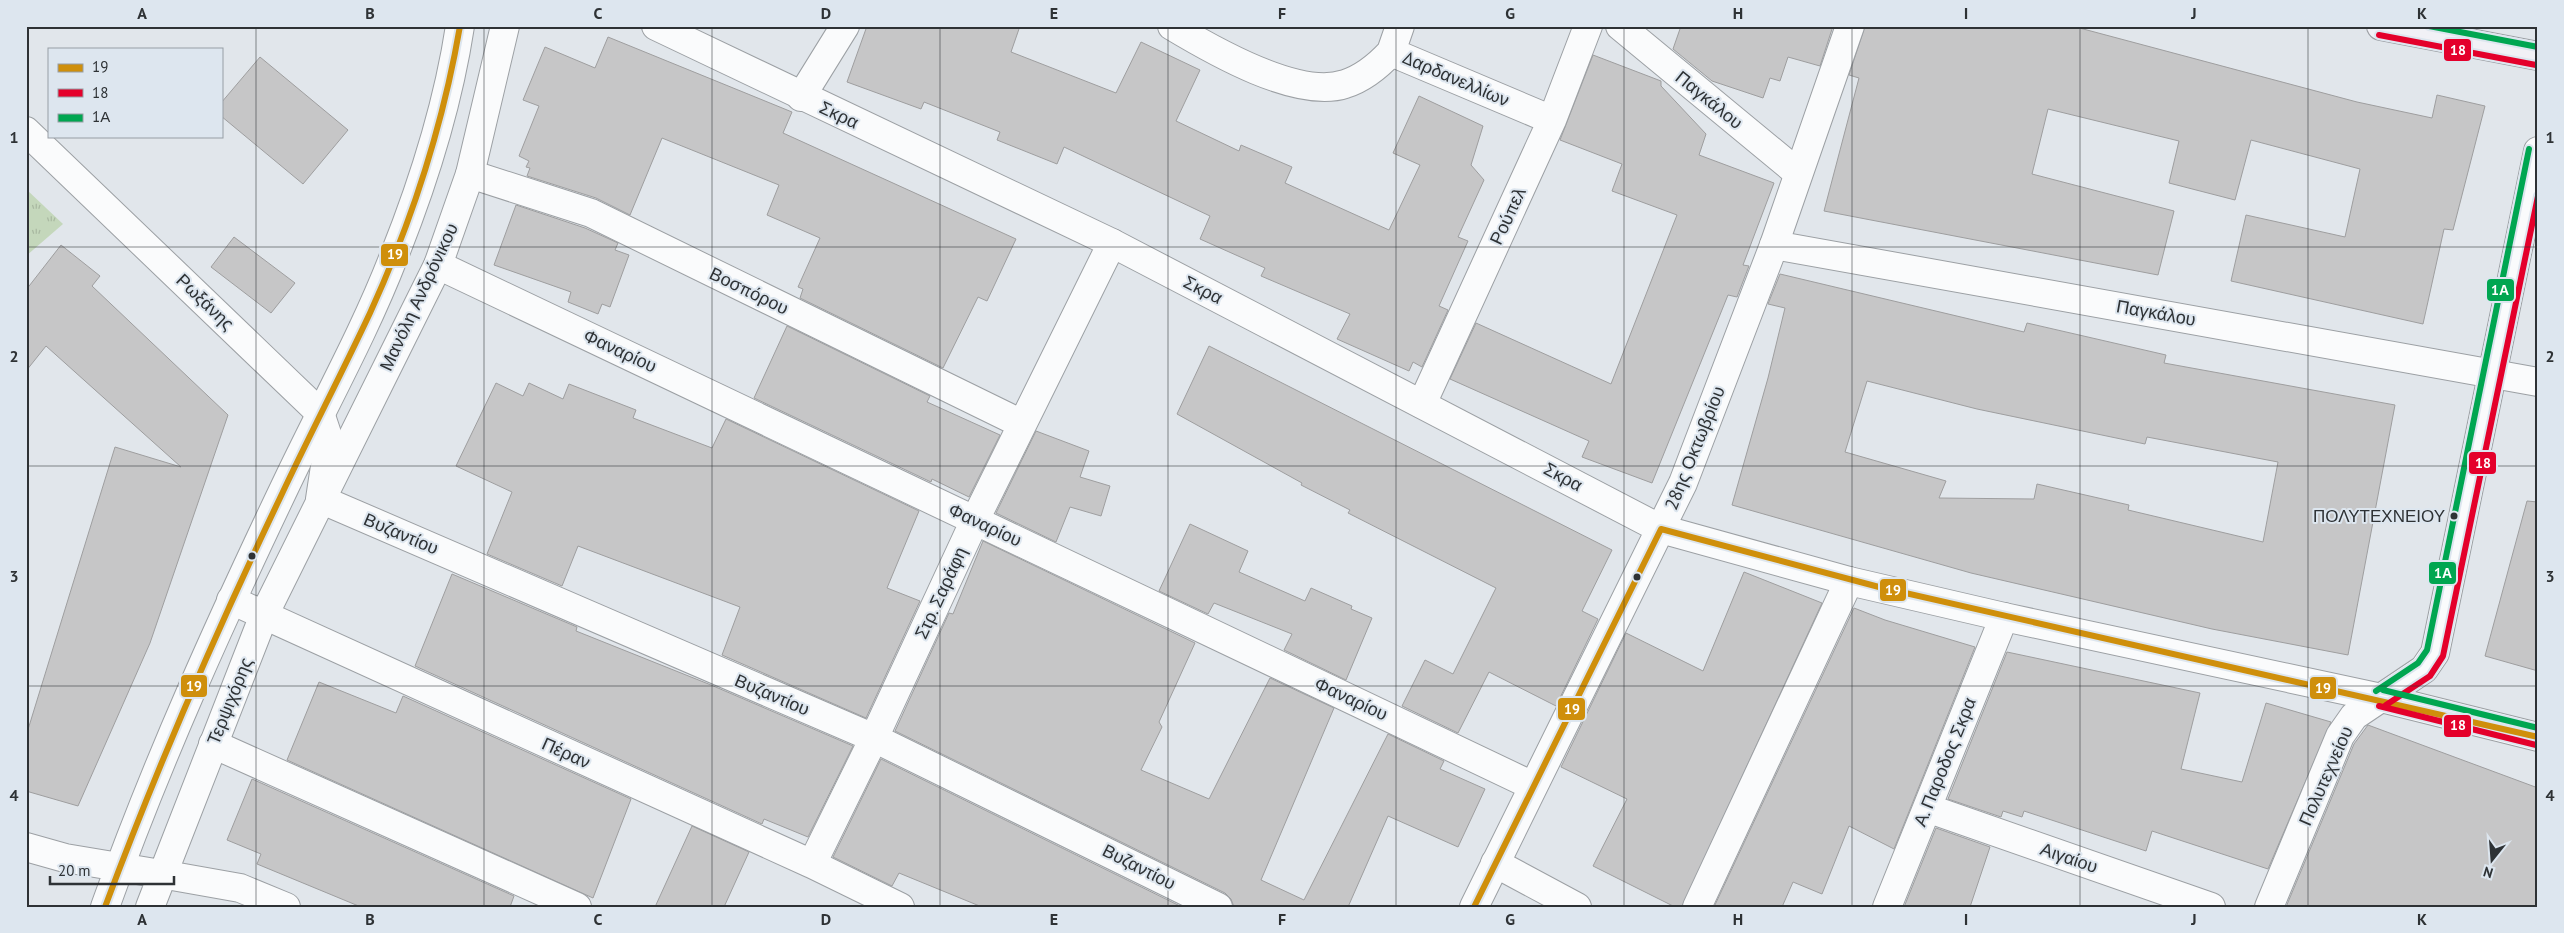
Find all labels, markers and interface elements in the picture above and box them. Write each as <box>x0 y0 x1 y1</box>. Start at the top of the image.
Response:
text: A <box>137 3 147 23</box>
text: B <box>365 3 375 23</box>
text: C <box>594 3 603 23</box>
text: D <box>821 3 831 23</box>
text: E <box>1050 3 1058 23</box>
text: F <box>1278 3 1286 23</box>
text: G <box>1505 3 1515 23</box>
text: H <box>1733 3 1743 23</box>
text: I <box>1964 3 1968 23</box>
text: J <box>2190 3 2197 23</box>
text: K <box>2417 3 2427 23</box>
line badge: 18 <box>2443 38 2472 62</box>
text: 18 <box>2450 41 2466 59</box>
street label: Δαρδανελλίων <box>1400 46 1513 111</box>
legend <box>48 48 222 138</box>
text: 19 <box>92 57 108 76</box>
street label: Παγκάλου <box>1671 65 1748 134</box>
text: 18 <box>92 83 108 102</box>
street label: Σκρα <box>816 96 863 134</box>
text: 1Α <box>92 107 110 126</box>
text: 1 <box>9 127 19 147</box>
text: 1 <box>2545 127 2555 147</box>
street label: Ρούπελ <box>1484 183 1531 248</box>
street label: Μανόλη Ανδρόνικου <box>374 219 463 374</box>
line badge: 19 <box>380 243 409 267</box>
text: 19 <box>387 245 403 263</box>
street label: Βοσπόρου <box>706 262 793 320</box>
street label: Ρωξάνης <box>172 268 239 335</box>
street label: Σκρα <box>1180 270 1227 309</box>
line badge: 1Α <box>2486 278 2515 302</box>
text: 1Α <box>2491 281 2509 299</box>
street label: Παγκάλου <box>2115 294 2198 331</box>
street label: Φαναρίου <box>580 324 661 378</box>
text: 2 <box>9 346 19 366</box>
text: 2 <box>2545 346 2555 366</box>
street label: 28ης Οκτωβρίου <box>1659 383 1730 513</box>
line badge: 18 <box>2468 451 2497 475</box>
text: 18 <box>2475 454 2491 472</box>
street label: Σκρα <box>1540 457 1587 496</box>
street label: Φαναρίου <box>945 498 1026 552</box>
place label: ΠΟΛΥΤΕΧΝΕΙΟΥ <box>2313 505 2445 527</box>
street label: Βυζαντίου <box>360 508 442 560</box>
marker: ΠΟΛΥΤΕΧΝΕΙΟΥ <box>2449 511 2459 521</box>
street label: Στρ. Σαράφη <box>909 543 972 642</box>
unlabelled marker <box>247 551 257 561</box>
line badge: 1Α <box>2428 561 2457 585</box>
text: 1Α <box>2434 564 2452 582</box>
text: 3 <box>9 566 19 586</box>
text: 3 <box>2545 566 2555 586</box>
unlabelled marker <box>1632 572 1642 582</box>
line badge: 19 <box>1879 578 1907 602</box>
text: 19 <box>1885 581 1901 599</box>
street label: Τερψιχόρης <box>202 654 258 748</box>
street label: Βυζαντίου <box>731 669 813 721</box>
street label: Φαναρίου <box>1311 672 1392 726</box>
line badge: 19 <box>180 674 208 698</box>
line badge: 19 <box>2309 676 2337 700</box>
text: 19 <box>186 677 202 695</box>
text: 19 <box>2315 679 2331 697</box>
street label: Α. Παροδος Σκρα <box>1908 694 1981 830</box>
line badge: 19 <box>1557 697 1586 721</box>
text: 19 <box>1564 700 1580 718</box>
line badge: 18 <box>2443 714 2472 738</box>
text: 18 <box>2450 716 2466 734</box>
street label: Πολυτεχνείου <box>2293 722 2358 829</box>
street label: Πέραν <box>538 732 594 773</box>
text: 4 <box>9 785 19 805</box>
text: 4 <box>2545 785 2555 805</box>
north arrow <box>2466 836 2516 886</box>
street label: Αιγαίου <box>2037 837 2101 878</box>
street label: Βυζαντίου <box>1099 838 1180 895</box>
scale bar <box>50 853 174 885</box>
text: 20 m <box>58 861 91 880</box>
text: N <box>2481 862 2495 882</box>
text: A <box>137 909 147 929</box>
text: B <box>365 909 375 929</box>
text: C <box>594 909 603 929</box>
text: D <box>821 909 831 929</box>
text: E <box>1050 909 1058 929</box>
text: F <box>1278 909 1286 929</box>
text: G <box>1505 909 1515 929</box>
text: H <box>1733 909 1743 929</box>
text: I <box>1964 909 1968 929</box>
text: J <box>2190 909 2197 929</box>
text: K <box>2417 909 2427 929</box>

